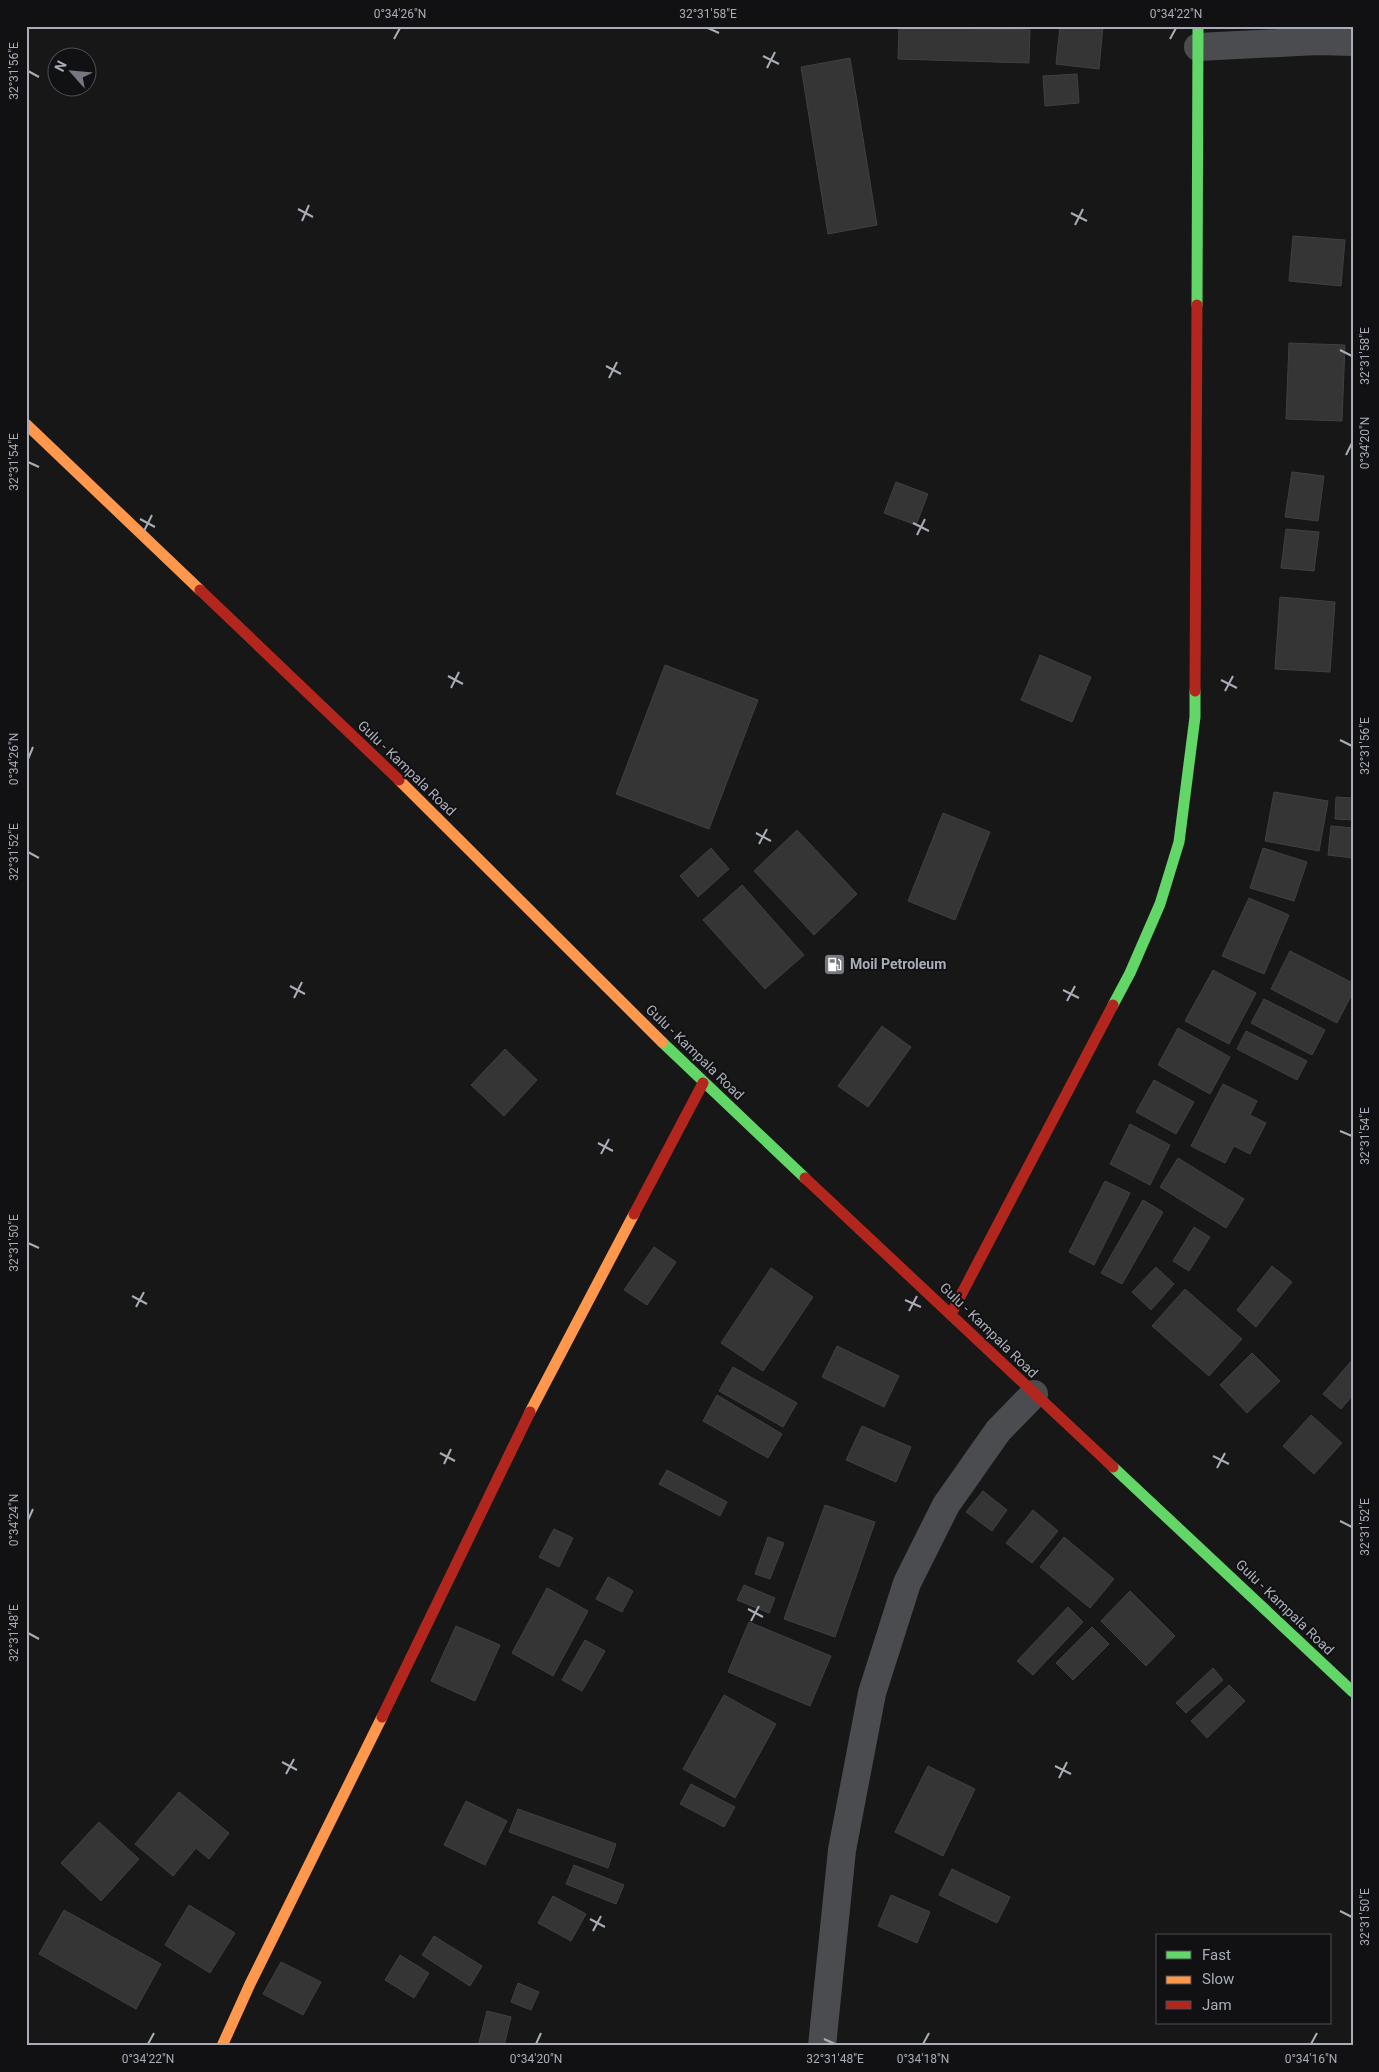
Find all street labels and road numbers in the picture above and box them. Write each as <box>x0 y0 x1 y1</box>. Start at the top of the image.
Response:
street label: Gulu - Kampala Road <box>355 717 459 819</box>
street label: Gulu - Kampala Road <box>643 1001 747 1103</box>
street label: Gulu - Kampala Road <box>937 1279 1041 1381</box>
street label: Gulu - Kampala Road <box>1233 1556 1337 1658</box>

